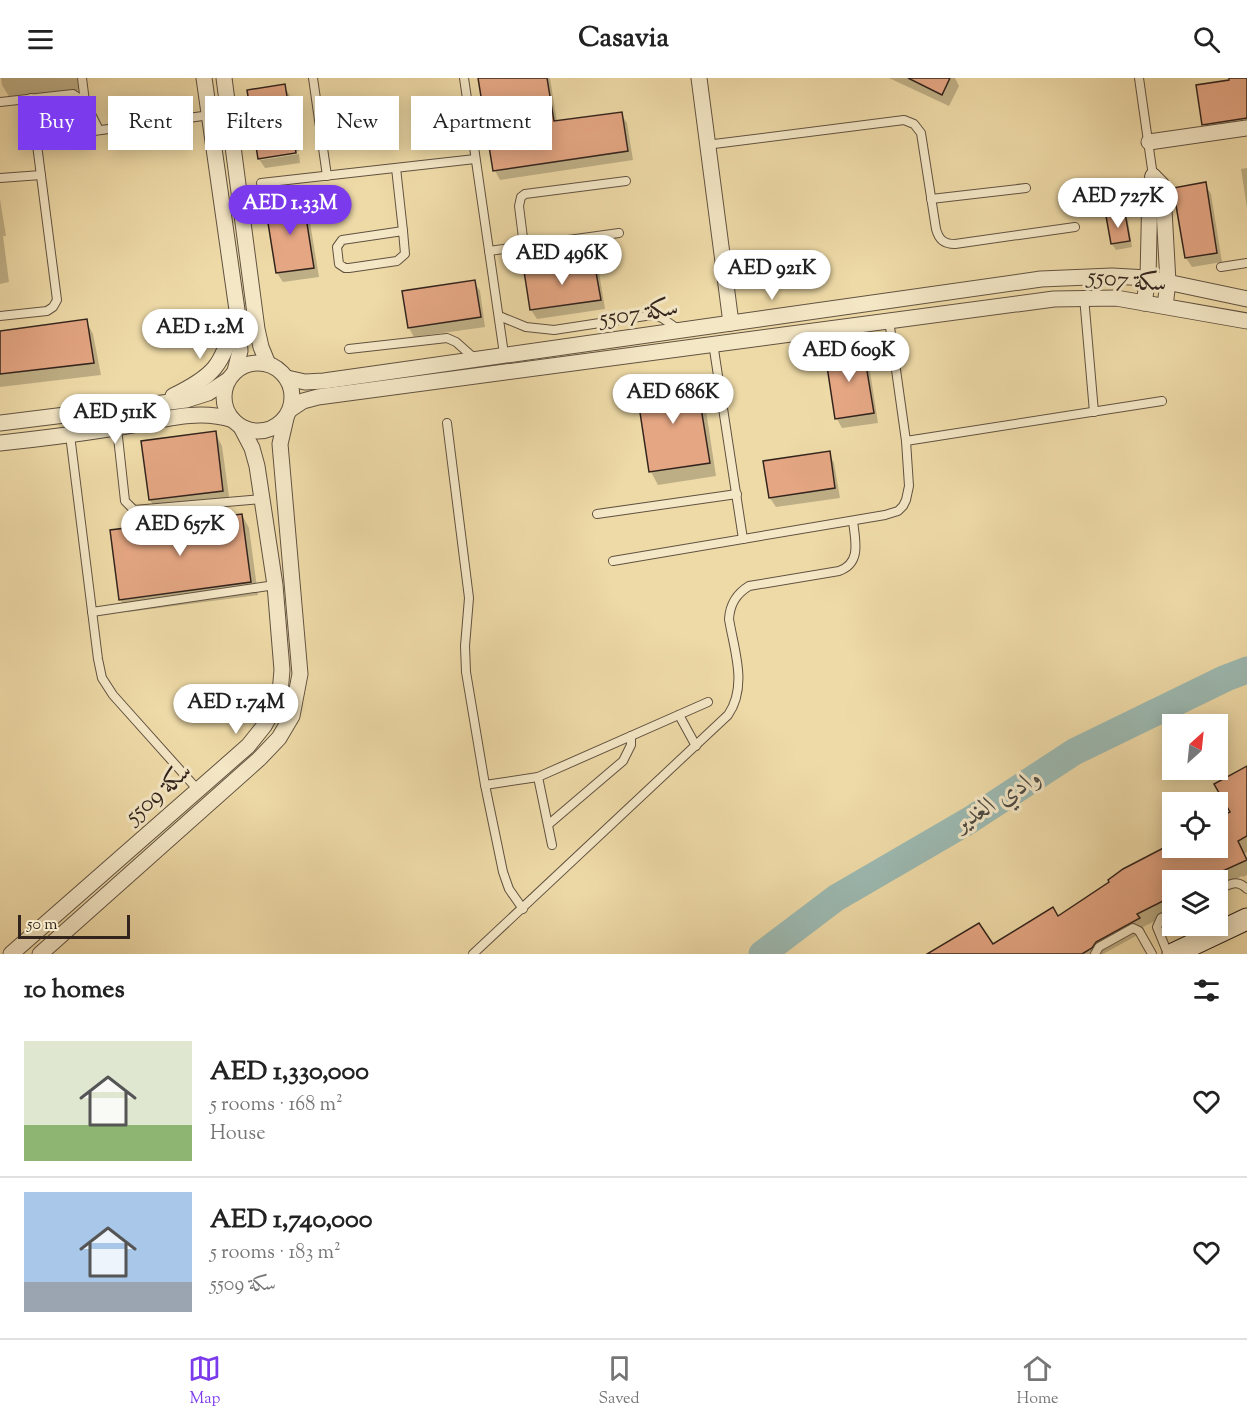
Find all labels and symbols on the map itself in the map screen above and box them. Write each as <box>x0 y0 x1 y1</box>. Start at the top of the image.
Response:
pin: AED 727K <box>1056 178 1180 229</box>
pin: AED 1.33M <box>221 185 359 236</box>
pin: AED 496K <box>500 235 624 286</box>
pin: AED 921K <box>710 250 834 301</box>
street label: سكة 5507 <box>1084 260 1168 302</box>
street label: سكة 5507 <box>595 292 681 337</box>
pin: AED 1.2M <box>138 309 262 360</box>
pin: AED 609K <box>787 332 911 383</box>
pin: AED 686K <box>611 374 735 425</box>
pin: AED 511K <box>53 394 177 445</box>
pin: AED 657K <box>118 506 242 557</box>
pin: AED 1.74M <box>167 684 305 735</box>
north arrow <box>1162 714 1228 780</box>
street label: سكة 5509 <box>117 755 200 834</box>
water label: وادي الغدير <box>945 759 1049 844</box>
scale bar <box>18 912 130 940</box>

